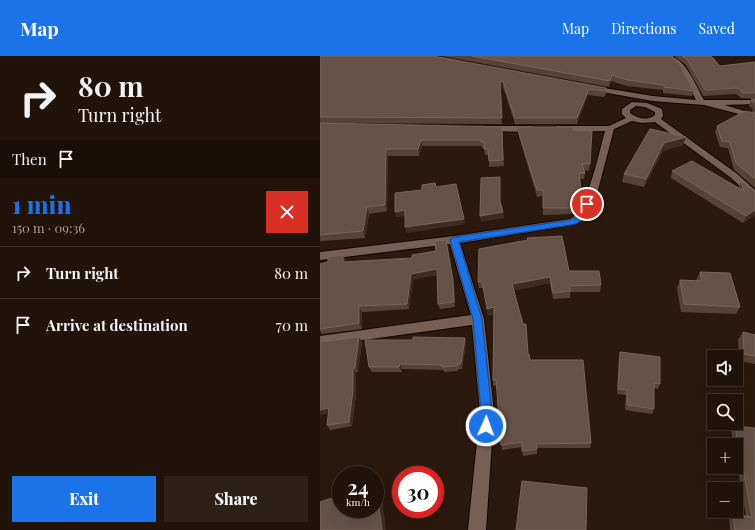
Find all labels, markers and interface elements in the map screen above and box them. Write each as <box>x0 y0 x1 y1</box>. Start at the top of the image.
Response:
text: Map <box>20 15 59 41</box>
text: Map <box>562 19 589 38</box>
text: Directions <box>611 19 677 38</box>
text: Saved <box>699 19 735 38</box>
text: 80 m <box>78 67 144 104</box>
icon: right <box>12 72 64 124</box>
text: Turn right <box>78 103 161 127</box>
icon: arrive <box>55 148 77 170</box>
text: Then <box>12 149 47 169</box>
pin <box>570 187 604 221</box>
text: 1 min <box>12 188 71 220</box>
button: close <box>266 191 308 233</box>
icon: arrive <box>576 193 598 215</box>
text: 150 m · 09:36 <box>12 219 85 236</box>
icon: right <box>12 262 34 284</box>
text: Turn right <box>46 263 119 283</box>
text: 80 m <box>274 263 308 283</box>
icon: arrive <box>12 314 34 336</box>
text: Arrive at destination <box>46 315 188 335</box>
text: 70 m <box>276 315 308 335</box>
map controls <box>707 350 743 518</box>
button: sound <box>707 350 743 386</box>
button: search <box>707 394 743 430</box>
position arrow <box>465 405 507 447</box>
button: + <box>707 438 743 474</box>
speed limit sign: 30 <box>392 466 444 518</box>
text: 24 <box>347 473 369 500</box>
button: Exit <box>12 476 156 522</box>
button: Share <box>164 476 308 522</box>
button: − <box>707 482 743 518</box>
text: km/h <box>346 495 370 509</box>

